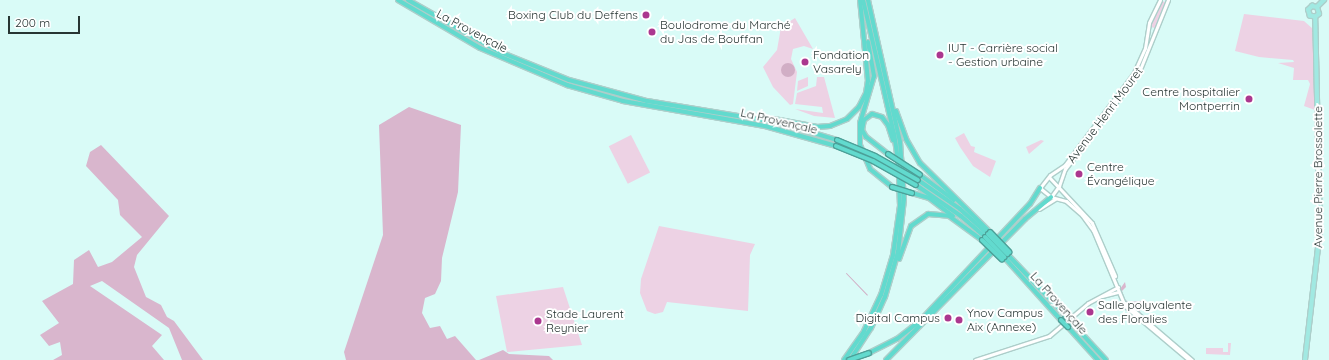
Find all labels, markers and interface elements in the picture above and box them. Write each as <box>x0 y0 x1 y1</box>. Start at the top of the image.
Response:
street label: La Provençale <box>434 6 510 56</box>
scale bar <box>10 8 82 34</box>
place label: Boxing Club du Deffens <box>508 8 638 22</box>
marker: Boxing Club du Deffens <box>641 10 651 20</box>
text: 200 m <box>15 15 50 30</box>
place label: Boulodrome du Marché du Jas de Bouffan <box>660 18 791 46</box>
marker: Boulodrome du Marché du Jas de Bouffan <box>647 27 657 37</box>
place label: IUT - Carrière social - Gestion urbaine <box>948 41 1058 69</box>
place label: Fondation Vasarely <box>813 48 869 76</box>
marker: IUT - Carrière social - Gestion urbaine <box>935 50 945 60</box>
marker: Fondation Vasarely <box>800 57 810 67</box>
street label: Avenue Henri Mouret <box>1064 64 1146 166</box>
place label: Centre hospitalier Montperrin <box>1142 85 1240 113</box>
marker: Centre hospitalier Montperrin <box>1243 93 1255 105</box>
street label: La Provençale <box>739 105 819 137</box>
street label: Avenue Pierre Brossolette <box>1311 106 1325 248</box>
place label: Centre Évangélique <box>1087 160 1155 188</box>
marker: Centre Évangélique <box>1074 169 1084 179</box>
street label: La Provençale <box>1027 269 1091 337</box>
place label: Salle polyvalente des Floralies <box>1098 298 1192 326</box>
place label: Ynov Campus Aix (Annexe) <box>967 306 1043 334</box>
place label: Stade Laurent Reynier <box>546 307 624 335</box>
marker: Salle polyvalente des Floralies <box>1085 307 1095 317</box>
place label: Digital Campus <box>856 311 940 325</box>
marker: Digital Campus <box>943 313 953 323</box>
marker: Ynov Campus Aix (Annexe) <box>954 315 964 325</box>
marker: Stade Laurent Reynier <box>533 316 543 326</box>

